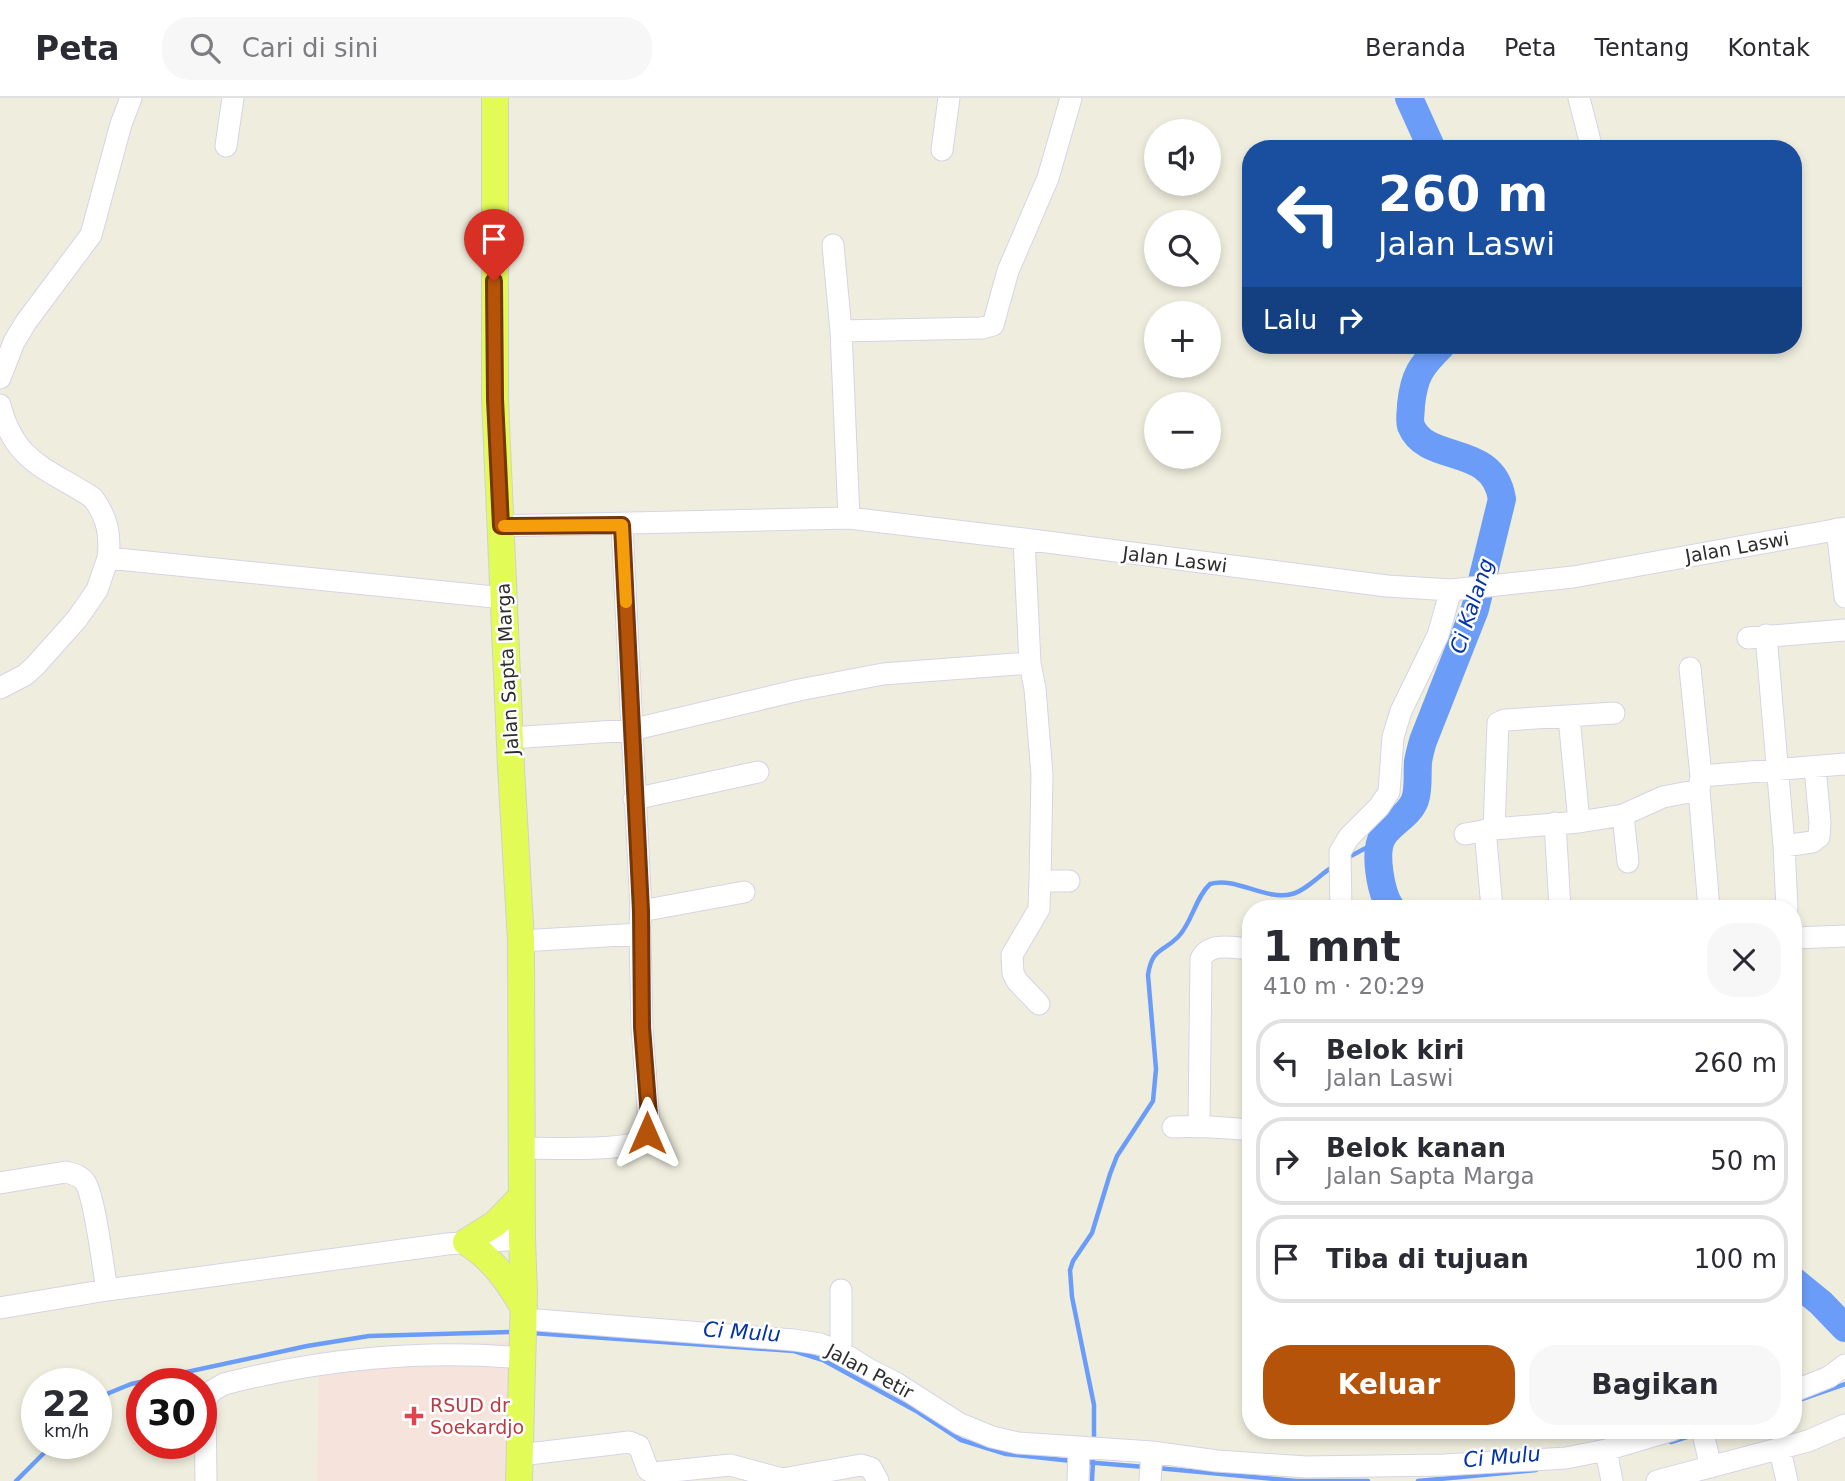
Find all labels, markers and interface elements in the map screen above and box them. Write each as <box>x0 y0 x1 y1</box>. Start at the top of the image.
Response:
search box <box>162 17 652 80</box>
text: Peta <box>35 29 120 68</box>
icon: search <box>186 29 224 67</box>
text: Cari di sini <box>242 33 378 63</box>
text: Beranda <box>1365 34 1466 62</box>
text: Peta <box>1504 34 1556 62</box>
text: Tentang <box>1594 34 1690 62</box>
text: Kontak <box>1728 34 1810 62</box>
map controls <box>1144 119 1221 469</box>
button: sound <box>1144 119 1221 196</box>
text: 260 m <box>1378 166 1548 223</box>
icon: left <box>1263 168 1354 259</box>
pin <box>464 209 524 281</box>
button: search <box>1144 210 1221 287</box>
icon: arrive <box>475 220 513 258</box>
text: Jalan Laswi <box>1378 225 1555 263</box>
button: + <box>1144 301 1221 378</box>
icon: right <box>1331 301 1369 339</box>
text: Lalu <box>1263 305 1317 335</box>
button: − <box>1144 392 1221 469</box>
street label: Jalan Laswi <box>1682 527 1791 567</box>
street label: Jalan Laswi <box>1120 542 1229 576</box>
water label: Ci Kalang <box>1445 555 1499 657</box>
street label: Jalan Sapta Marga <box>492 582 523 757</box>
text: 1 mnt <box>1263 922 1401 971</box>
button: close <box>1707 923 1781 997</box>
text: 410 m · 20:29 <box>1263 973 1425 999</box>
text: Belok kiri <box>1326 1035 1465 1065</box>
icon: left <box>1267 1044 1305 1082</box>
text: 260 m <box>1694 1048 1777 1078</box>
text: Jalan Laswi <box>1326 1065 1453 1091</box>
position arrow <box>610 1096 684 1170</box>
text: Belok kanan <box>1326 1133 1506 1163</box>
icon: right <box>1267 1142 1305 1180</box>
text: 50 m <box>1710 1146 1777 1176</box>
text: Jalan Sapta Marga <box>1326 1163 1535 1189</box>
icon: arrive <box>1267 1240 1305 1278</box>
text: Tiba di tujuan <box>1326 1244 1529 1274</box>
text: 100 m <box>1694 1244 1777 1274</box>
water label: Ci Mulu <box>702 1317 782 1347</box>
street label: Jalan Petir <box>822 1338 917 1403</box>
button: Keluar <box>1263 1345 1515 1425</box>
button: Bagikan <box>1529 1345 1781 1425</box>
speed limit sign: 30 <box>126 1368 217 1459</box>
text: 22 <box>42 1384 91 1424</box>
place label: RSUD dr Soekardjo <box>430 1394 524 1438</box>
marker: RSUD dr Soekardjo <box>404 1406 424 1426</box>
text: km/h <box>44 1420 89 1441</box>
water label: Ci Mulu <box>1462 1442 1542 1472</box>

